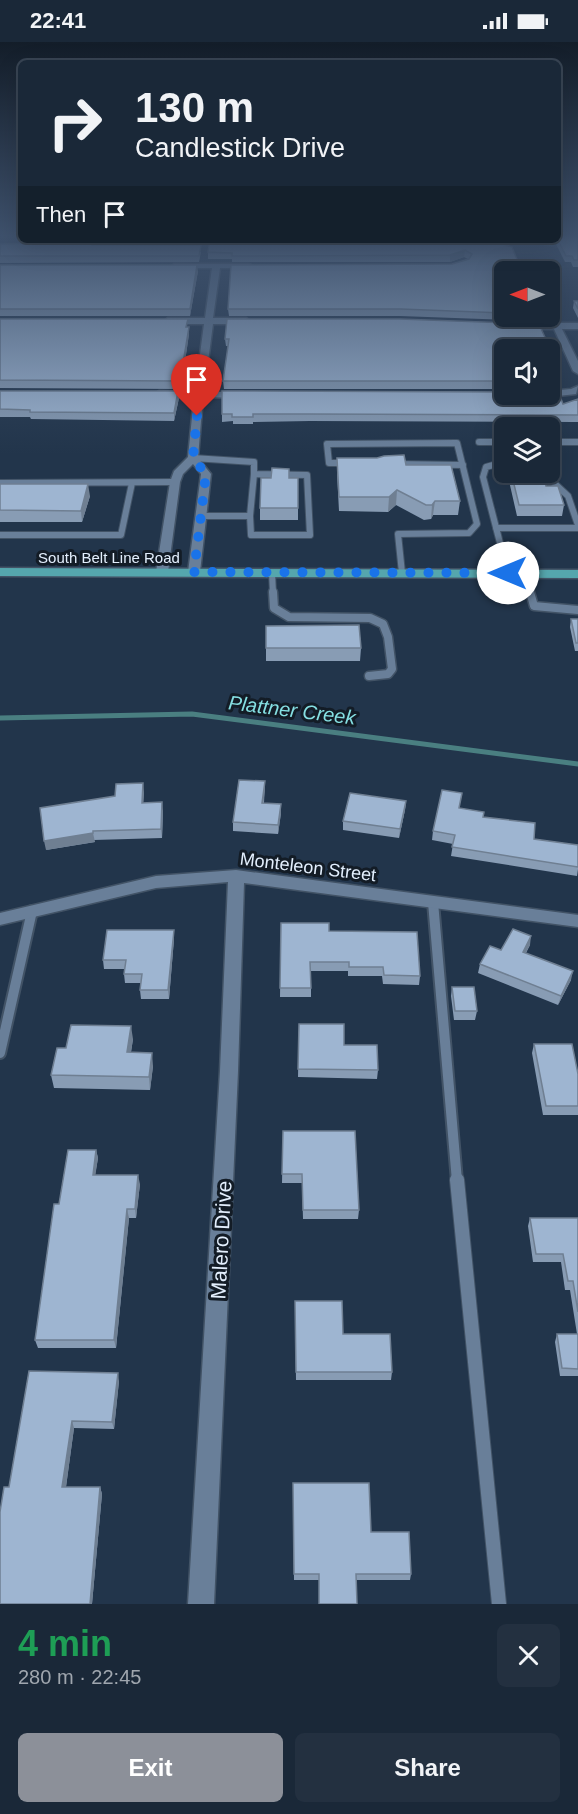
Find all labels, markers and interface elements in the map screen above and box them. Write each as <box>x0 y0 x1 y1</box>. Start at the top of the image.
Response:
text: 22:41 <box>30 8 86 33</box>
icon: right <box>36 84 114 162</box>
text: 130 m <box>135 84 254 131</box>
text: Candlestick Drive <box>135 133 345 163</box>
icon: arrive <box>98 198 131 231</box>
text: Then <box>36 202 86 227</box>
north arrow <box>494 261 560 327</box>
map controls <box>494 261 560 483</box>
button: sound <box>494 339 560 405</box>
pin <box>171 354 222 416</box>
icon: arrive <box>180 363 213 396</box>
button: layers <box>494 417 560 483</box>
position arrow <box>476 541 540 605</box>
street label: South Belt Line Road <box>38 549 180 566</box>
water label: Plattner Creek <box>227 691 358 729</box>
street label: Monteleon Street <box>239 849 377 885</box>
street label: Malero Drive <box>206 1180 236 1300</box>
text: 4 min <box>18 1623 112 1664</box>
button: close <box>497 1624 560 1687</box>
text: 280 m · 22:45 <box>18 1666 141 1688</box>
button: Exit <box>18 1733 283 1802</box>
button: Share <box>295 1733 560 1802</box>

